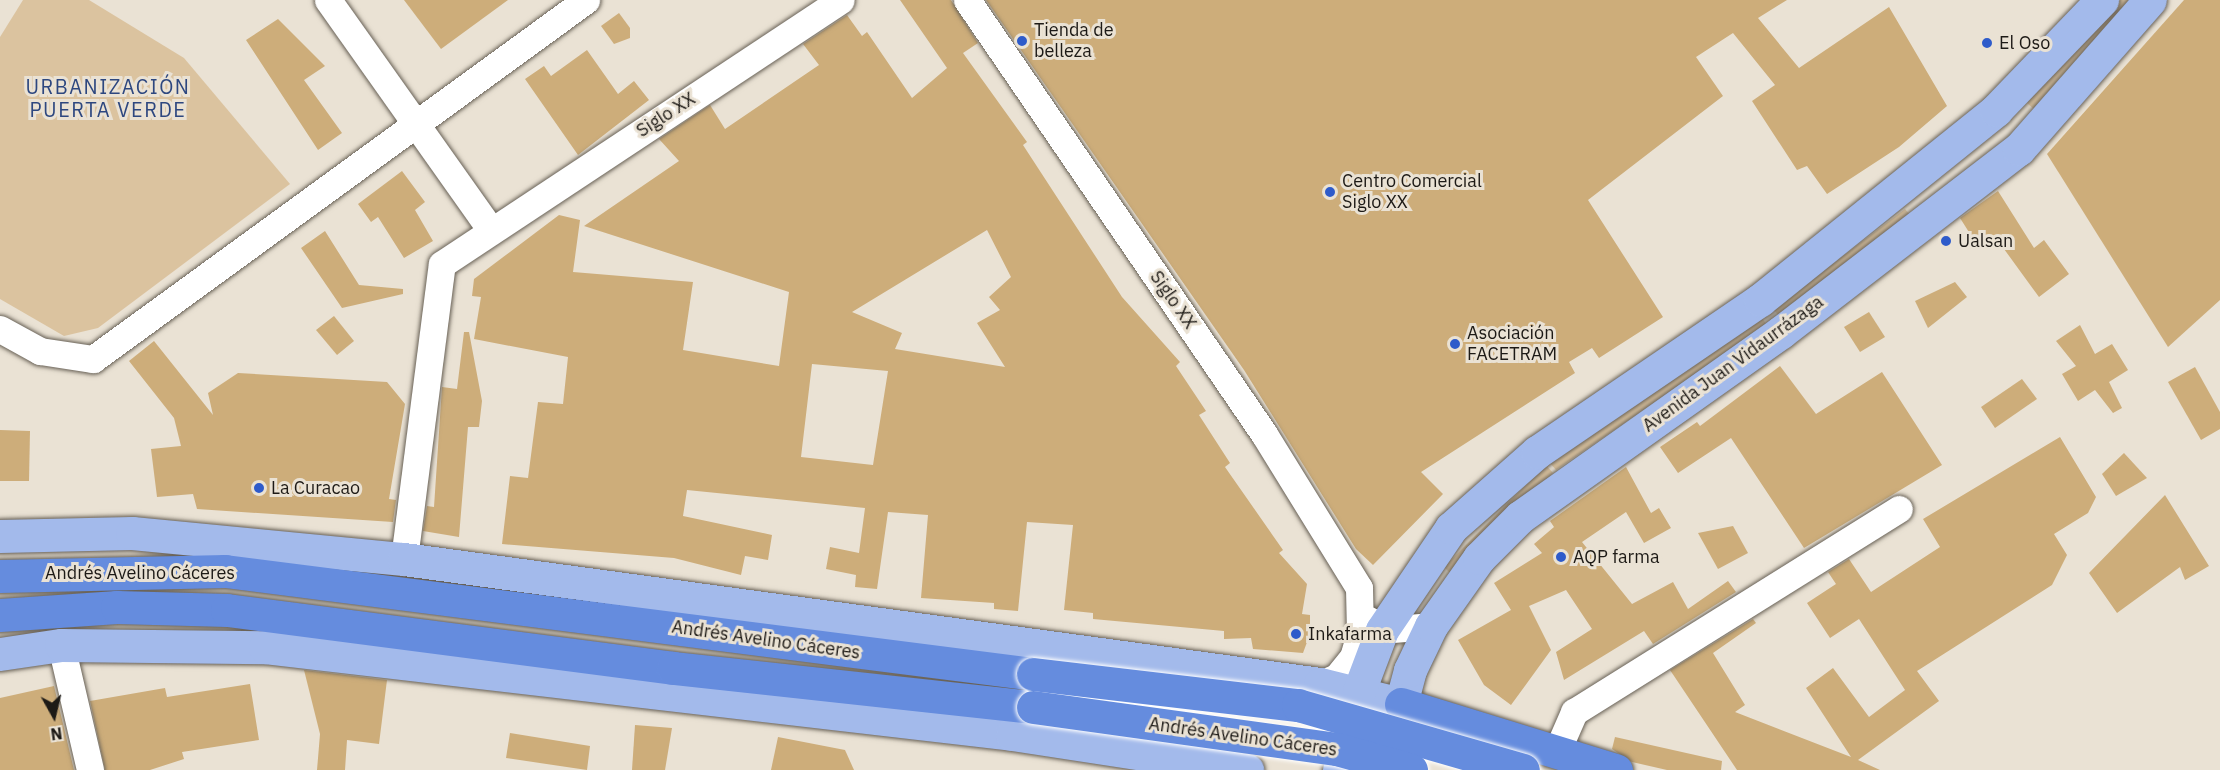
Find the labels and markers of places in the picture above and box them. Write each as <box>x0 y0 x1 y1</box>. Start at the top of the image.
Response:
place label: Tienda de belleza <box>1034 20 1114 63</box>
place label: El Oso <box>1999 32 2050 54</box>
marker: Tienda de belleza <box>1015 34 1029 48</box>
marker: El Oso <box>1980 36 1994 50</box>
place label: Centro Comercial Siglo XX <box>1342 171 1482 213</box>
marker: Centro Comercial Siglo XX <box>1323 185 1337 199</box>
place label: Ualsan <box>1958 230 2013 252</box>
marker: Ualsan <box>1939 234 1953 248</box>
place label: Asociación FACETRAM <box>1467 323 1557 366</box>
marker: Asociación FACETRAM <box>1448 337 1462 351</box>
place label: La Curacao <box>271 477 360 499</box>
marker: La Curacao <box>252 481 266 495</box>
place label: AQP farma <box>1573 546 1660 568</box>
marker: AQP farma <box>1554 550 1568 564</box>
place label: Inkafarma <box>1308 623 1392 645</box>
marker: Inkafarma <box>1289 627 1303 641</box>

